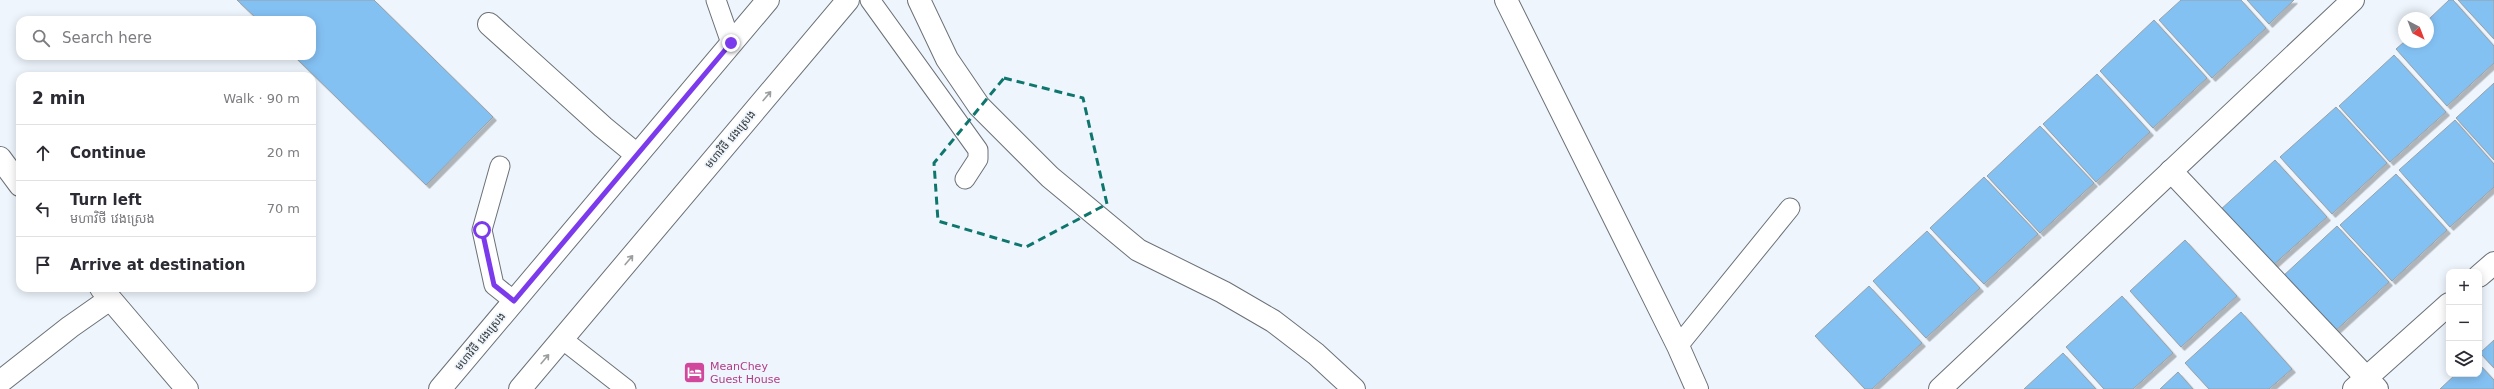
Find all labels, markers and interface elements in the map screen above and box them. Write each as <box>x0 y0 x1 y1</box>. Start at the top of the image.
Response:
north arrow <box>2398 12 2434 48</box>
search box <box>16 16 316 60</box>
icon: search <box>30 27 52 49</box>
text: Search here <box>62 29 152 47</box>
route end <box>722 34 740 52</box>
text: 2 min <box>32 88 85 108</box>
text: Walk · 90 m <box>223 91 300 106</box>
one-way arrow <box>762 91 771 101</box>
street label: មហាវិថី វេងស្រេង <box>701 107 758 171</box>
icon: ahead <box>32 142 54 164</box>
text: Continue <box>70 144 146 162</box>
text: 20 m <box>267 145 300 160</box>
text: Turn left <box>70 191 142 209</box>
icon: left <box>32 198 54 220</box>
text: 70 m <box>267 201 300 216</box>
text: មហាវិថី វេងស្រេង <box>70 211 155 226</box>
route start <box>473 221 491 239</box>
icon: arrive <box>32 254 54 276</box>
one-way arrow <box>625 254 634 265</box>
text: Arrive at destination <box>70 256 245 274</box>
map controls <box>2446 269 2482 377</box>
button: + <box>2446 269 2482 305</box>
button: − <box>2446 305 2482 341</box>
street label: មហាវិថី វេងស្រេង <box>451 309 508 373</box>
button: layers <box>2446 341 2482 377</box>
one-way arrow <box>541 354 550 365</box>
hotel icon: MeanChey Guest House <box>681 359 707 385</box>
place label: MeanChey Guest House <box>710 360 781 386</box>

